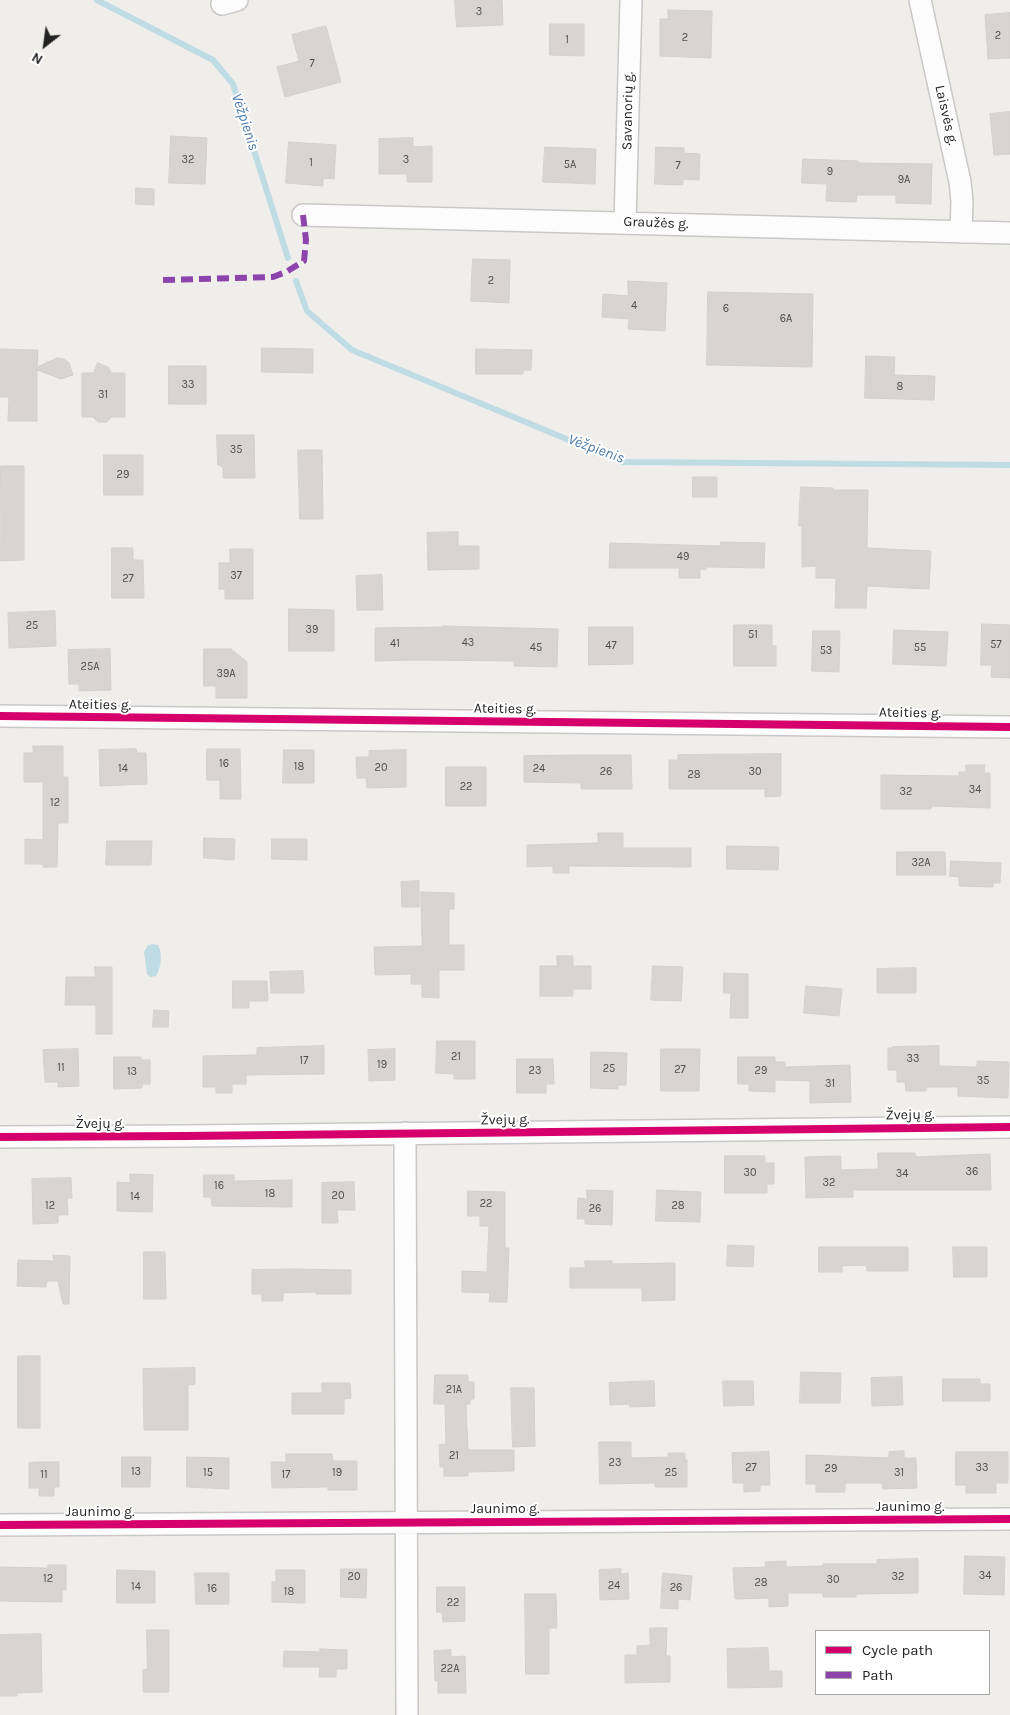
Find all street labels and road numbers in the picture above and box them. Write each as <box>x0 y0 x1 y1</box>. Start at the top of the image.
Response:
street label: Savanorių g. <box>619 72 637 150</box>
street label: Laisvės g. <box>931 83 961 147</box>
street label: Graužės g. <box>623 213 689 233</box>
street label: Ateities g. <box>69 696 131 714</box>
street label: Ateities g. <box>474 700 536 718</box>
street label: Ateities g. <box>879 704 941 722</box>
street label: Žvejų g. <box>885 1106 935 1124</box>
street label: Žvejų g. <box>480 1111 530 1129</box>
street label: Žvejų g. <box>75 1116 125 1132</box>
street label: Jaunimo g. <box>876 1499 944 1515</box>
street label: Jaunimo g. <box>471 1501 539 1517</box>
street label: Jaunimo g. <box>66 1504 134 1520</box>

